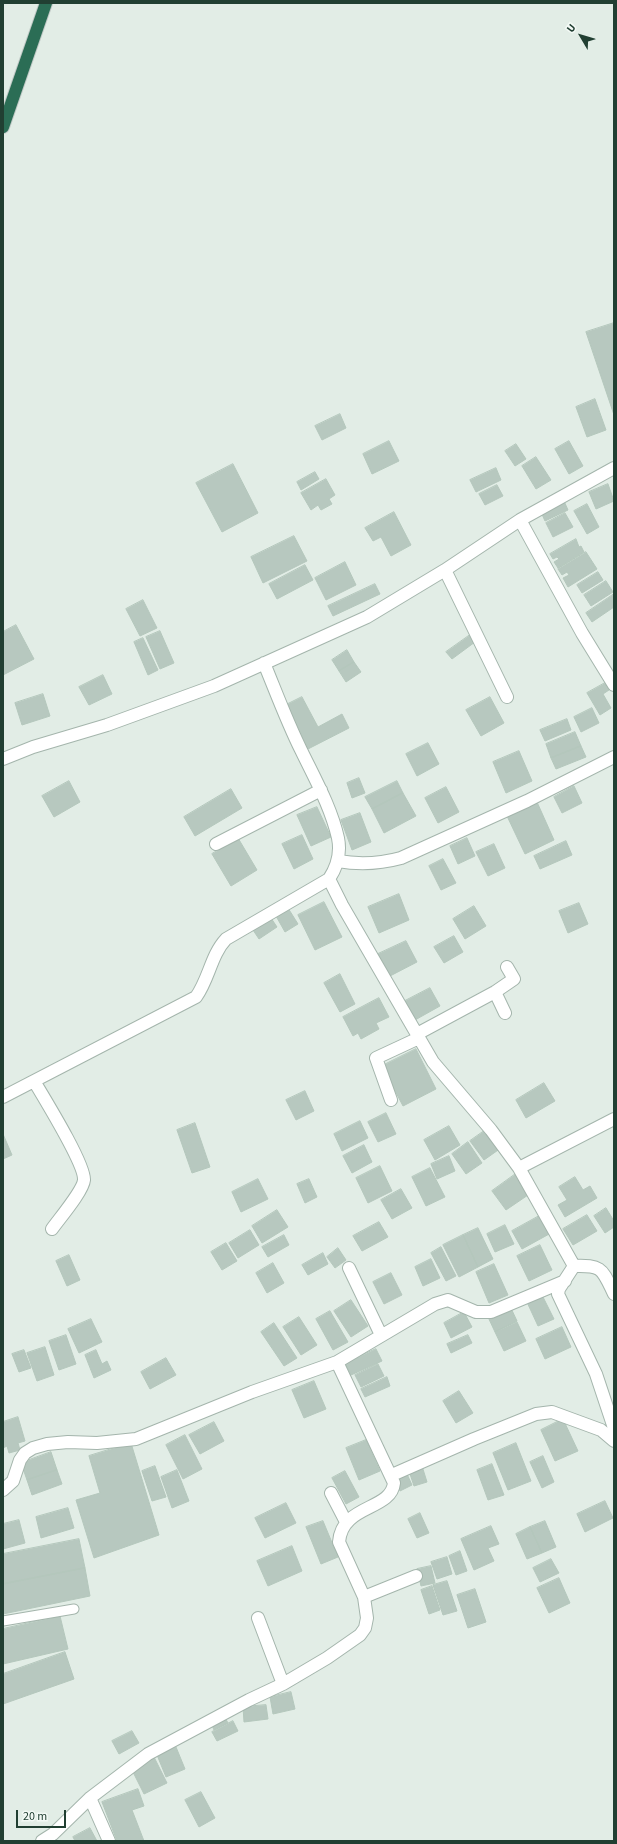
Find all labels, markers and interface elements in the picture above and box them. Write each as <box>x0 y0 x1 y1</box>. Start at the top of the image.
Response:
north arrow <box>561 16 601 56</box>
text: U <box>563 21 579 36</box>
scale bar <box>18 1802 68 1828</box>
text: 20 m <box>23 1808 47 1825</box>

